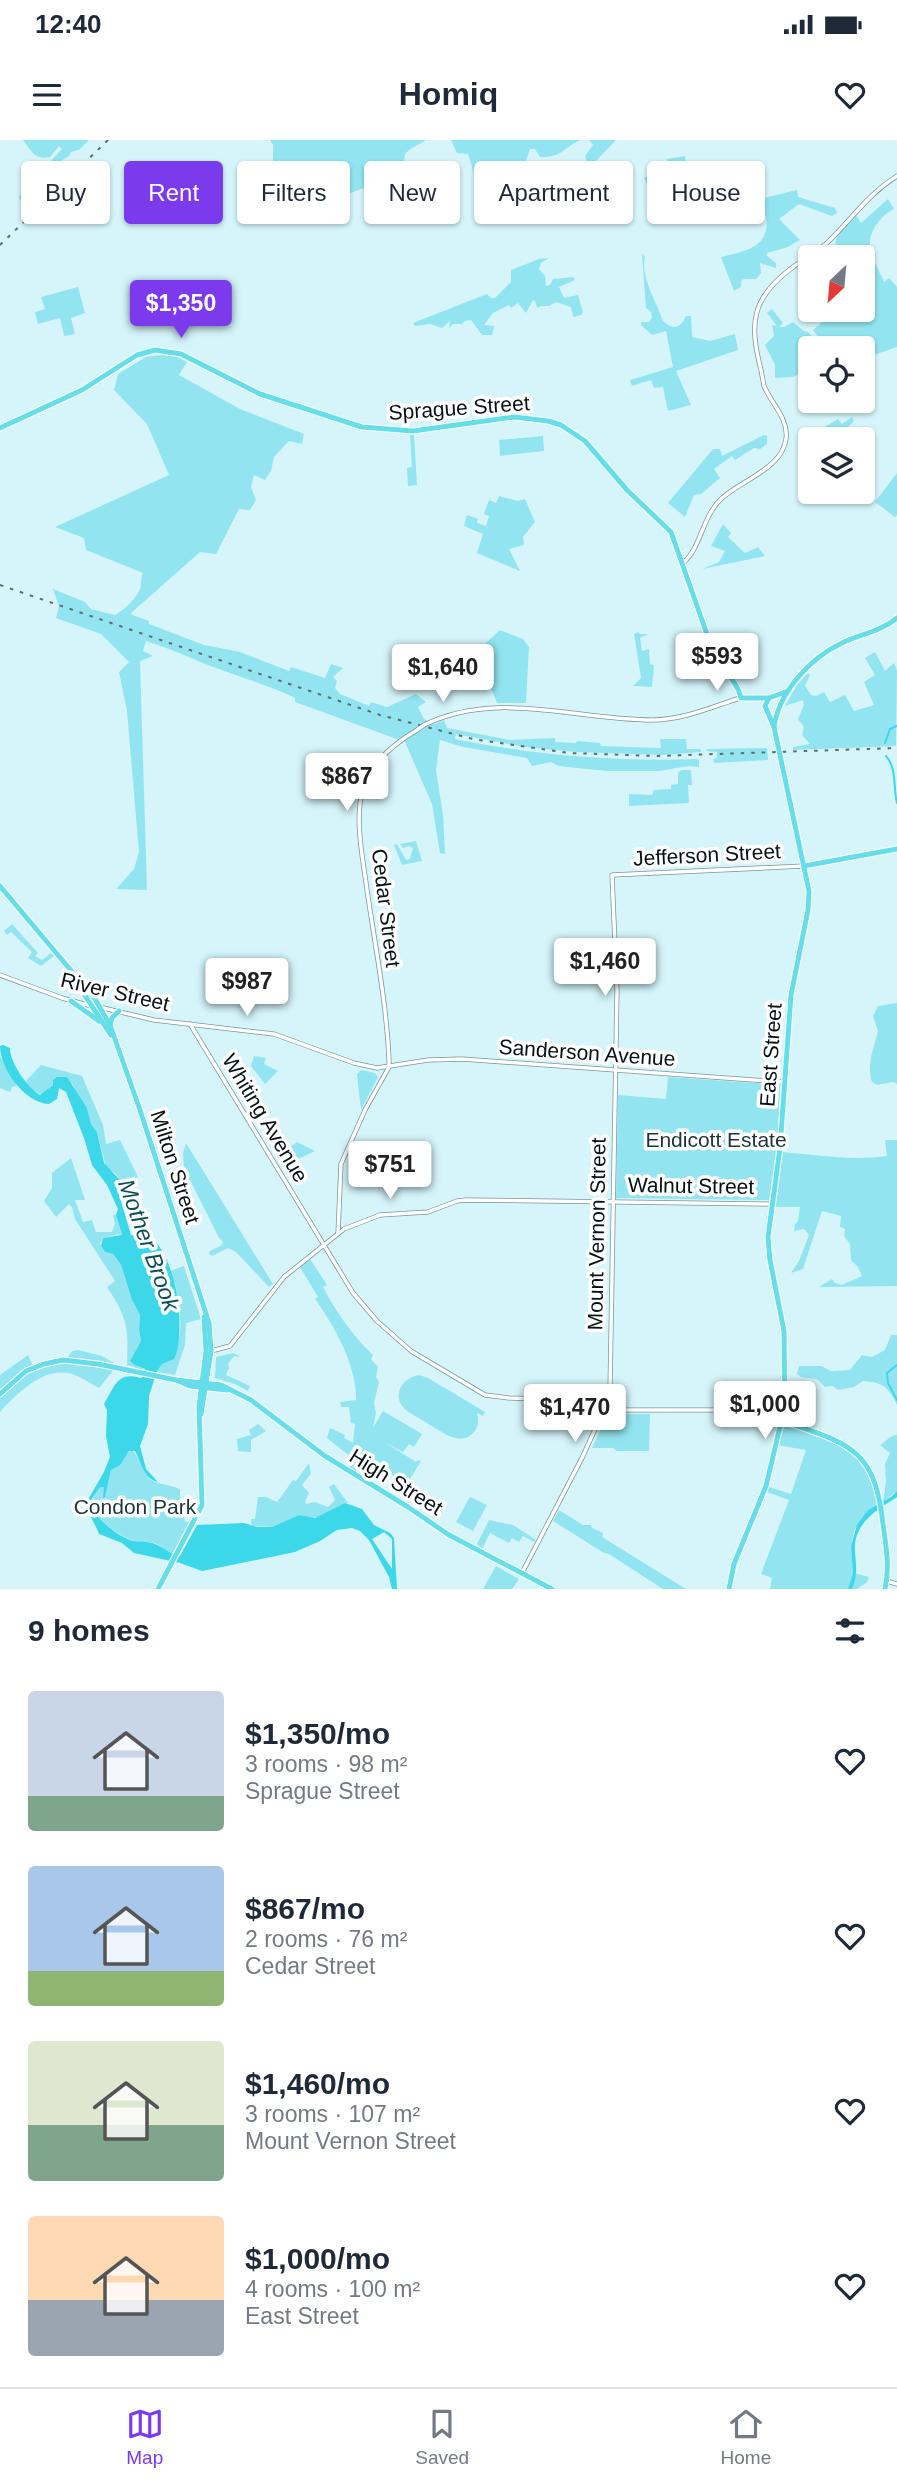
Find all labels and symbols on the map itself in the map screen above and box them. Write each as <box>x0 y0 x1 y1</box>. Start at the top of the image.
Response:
north arrow <box>798 245 875 322</box>
pin: $1,350 <box>124 280 238 340</box>
street label: Sprague Street <box>388 391 530 424</box>
pin: $593 <box>676 634 758 693</box>
pin: $1,640 <box>386 644 500 704</box>
pin: $867 <box>306 754 388 813</box>
street label: Jefferson Street <box>633 839 782 870</box>
street label: Cedar Street <box>368 847 405 969</box>
pin: $1,460 <box>548 938 662 998</box>
pin: $987 <box>206 958 288 1018</box>
street label: River Street <box>59 968 172 1015</box>
street label: East Street <box>755 1002 786 1108</box>
street label: Sanderson Avenue <box>498 1035 676 1070</box>
street label: Whiting Avenue <box>218 1049 313 1186</box>
street label: Milton Street <box>146 1107 205 1227</box>
park label: Endicott Estate <box>645 1128 787 1151</box>
street label: Mount Vernon Street <box>583 1137 610 1330</box>
pin: $751 <box>349 1142 431 1201</box>
street label: Walnut Street <box>628 1173 755 1198</box>
water label: Mother Brook <box>113 1176 185 1316</box>
pin: $1,000 <box>708 1382 822 1441</box>
pin: $1,470 <box>518 1384 632 1444</box>
street label: High Street <box>346 1444 447 1519</box>
park label: Condon Park <box>74 1495 197 1518</box>

